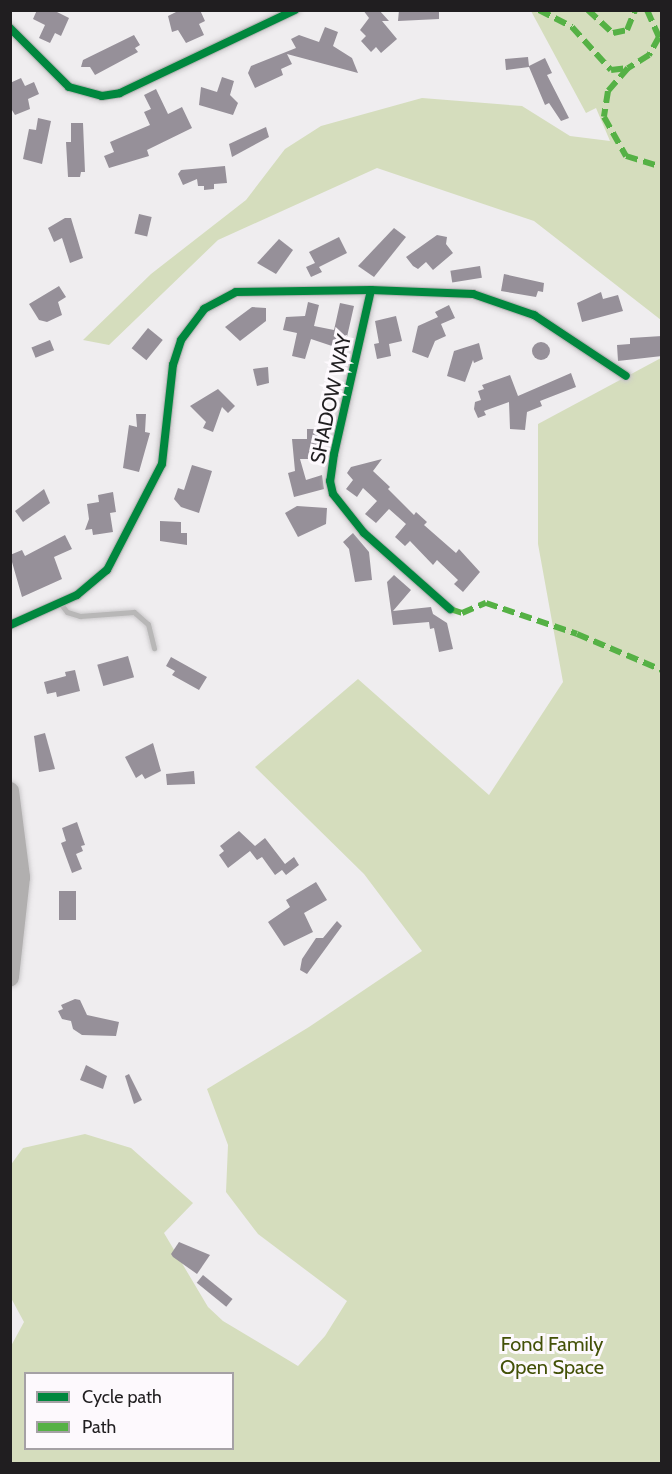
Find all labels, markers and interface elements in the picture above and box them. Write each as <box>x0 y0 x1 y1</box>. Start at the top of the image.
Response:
street label: SHADOW WAY <box>306 332 356 466</box>
park label: Fond Family Open Space <box>500 1332 604 1379</box>
legend <box>24 1372 234 1450</box>
text: Cycle path <box>82 1386 162 1408</box>
text: Path <box>82 1416 116 1438</box>

